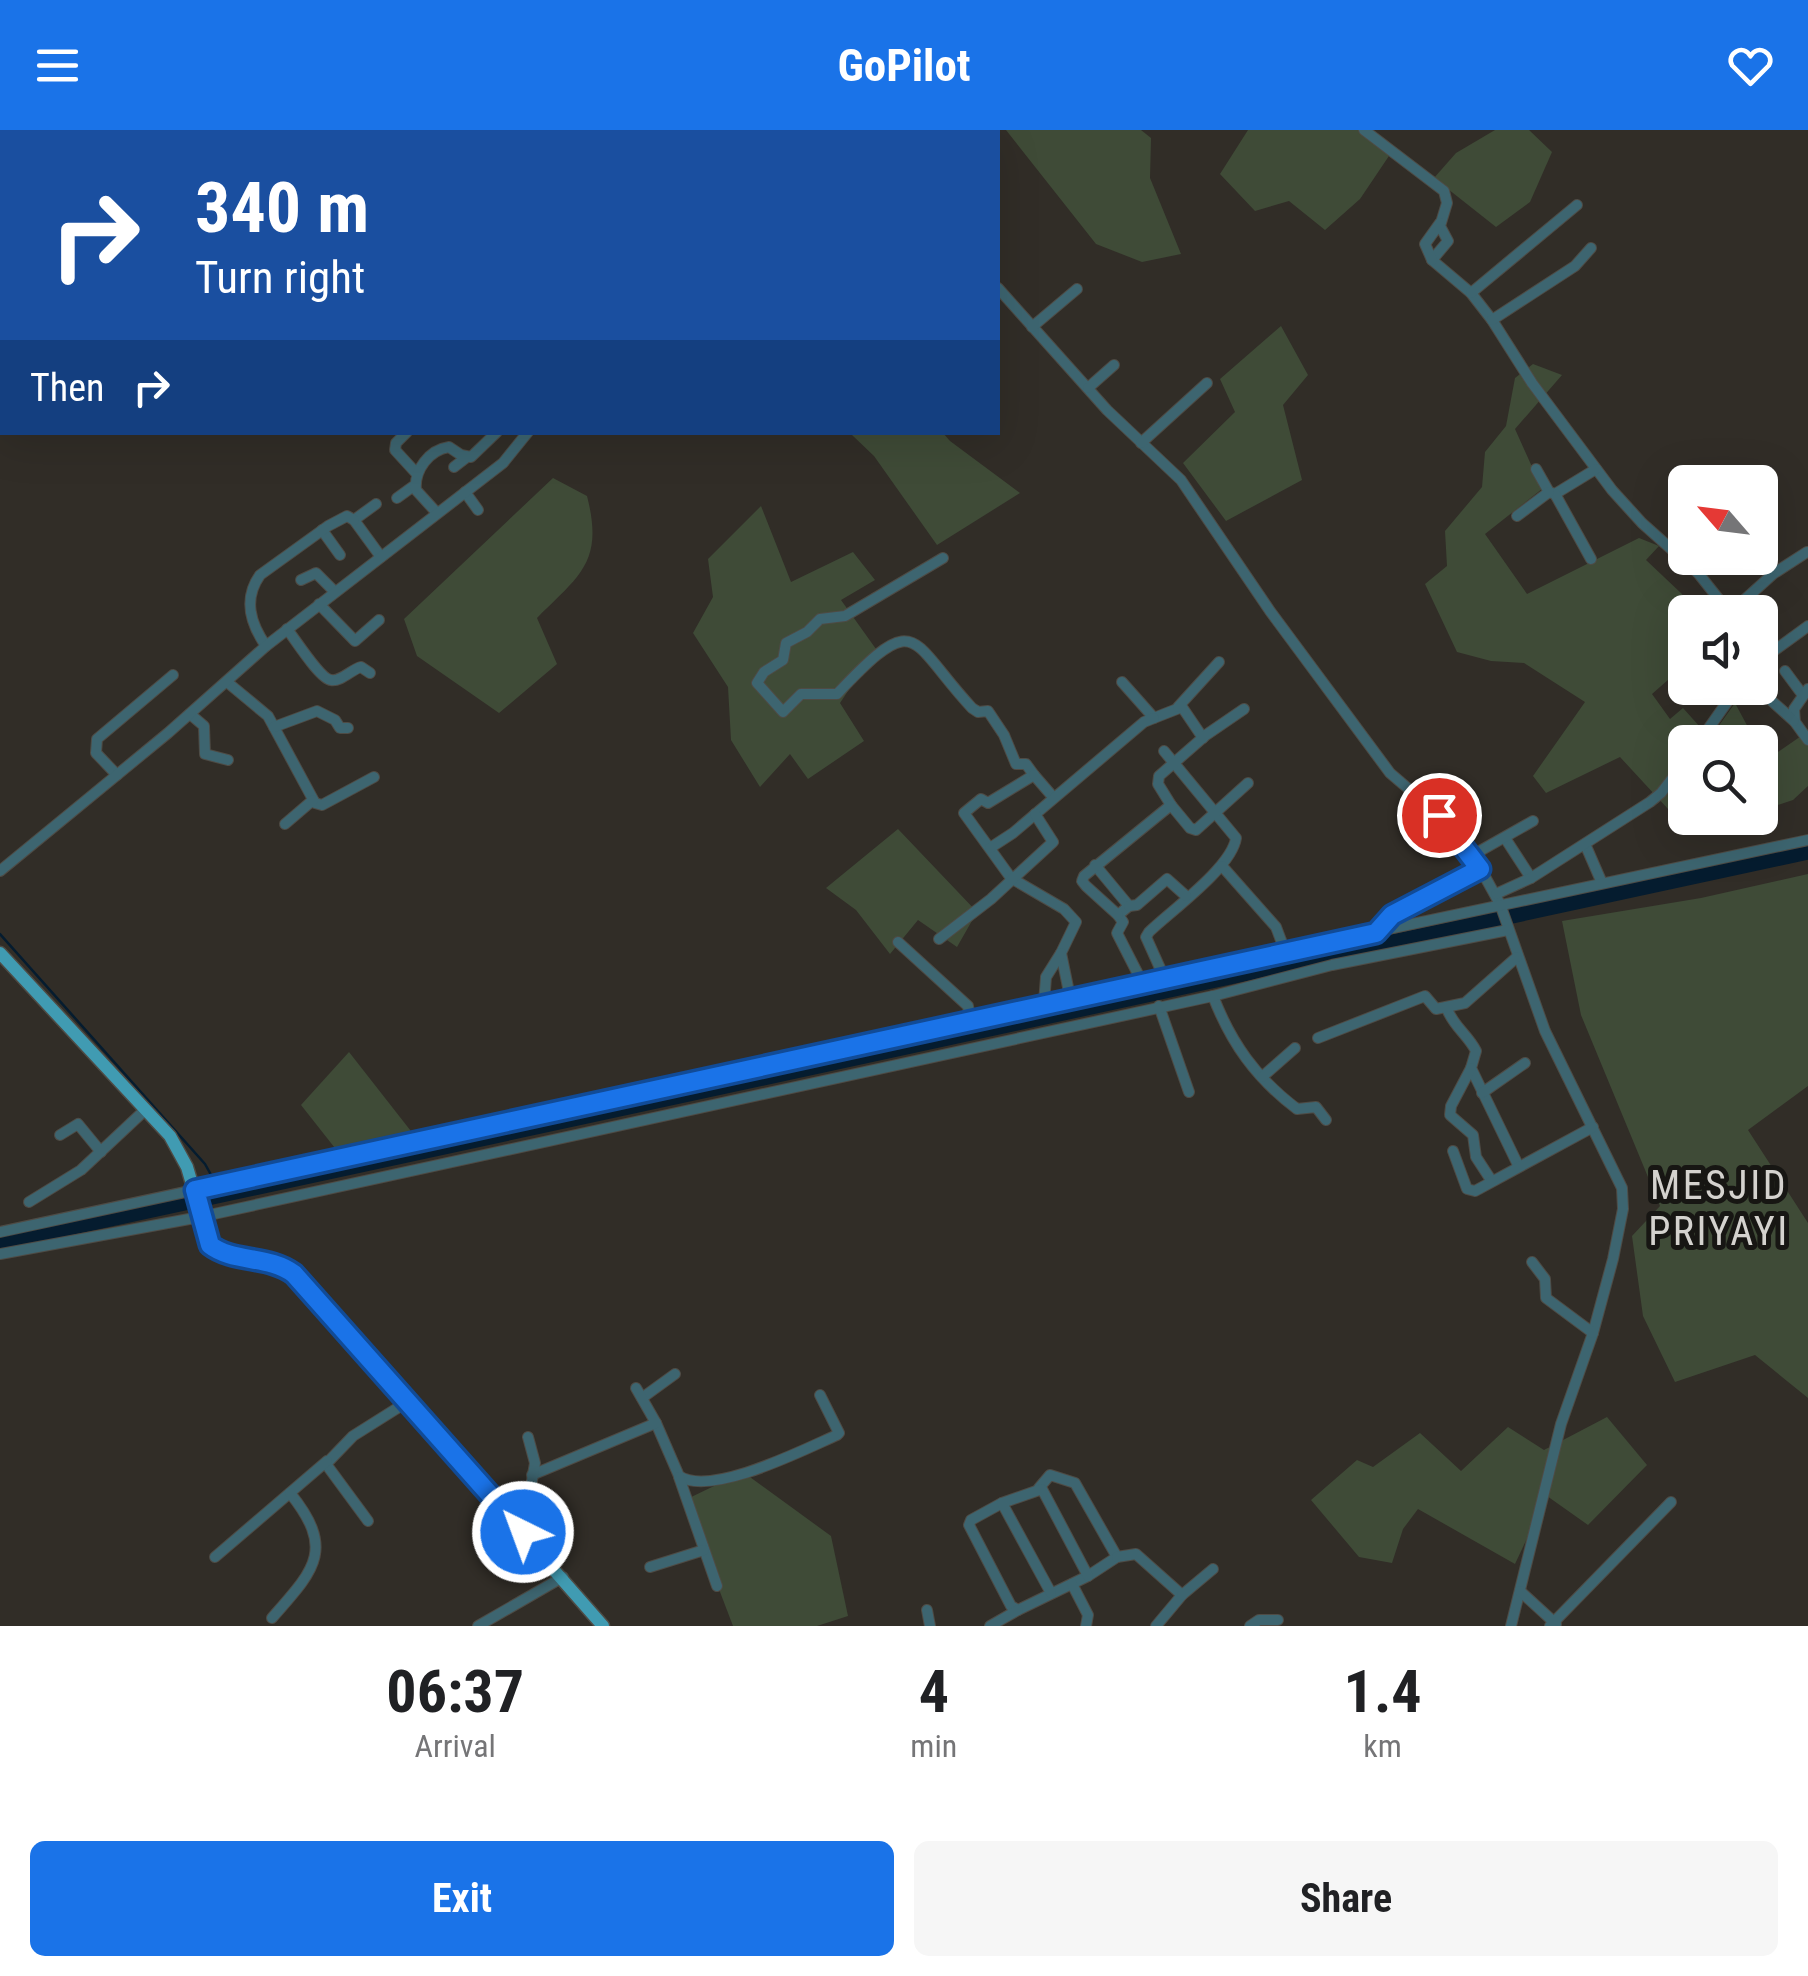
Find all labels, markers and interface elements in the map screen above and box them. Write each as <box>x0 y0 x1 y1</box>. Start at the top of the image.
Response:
icon: menu <box>30 38 85 93</box>
icon: heart <box>1723 38 1778 93</box>
text: GoPilot <box>837 39 971 92</box>
text: 340 m <box>195 167 369 249</box>
icon: right <box>30 170 160 300</box>
text: Turn right <box>195 251 365 304</box>
icon: right <box>124 360 179 415</box>
text: Then <box>30 366 104 410</box>
north arrow <box>1668 465 1778 575</box>
map controls <box>1668 465 1778 835</box>
button: sound <box>1668 595 1778 705</box>
button: search <box>1668 725 1778 835</box>
pin <box>1397 773 1482 858</box>
icon: arrive <box>1412 788 1467 843</box>
district label: MESJID PRIYAYI <box>1648 1162 1790 1255</box>
position arrow <box>471 1480 575 1584</box>
text: 06:37 <box>386 1656 524 1727</box>
text: 4 <box>919 1656 949 1727</box>
text: 1.4 <box>1344 1656 1422 1727</box>
text: Arrival <box>414 1727 496 1765</box>
text: min <box>910 1727 957 1765</box>
text: km <box>1363 1727 1402 1765</box>
button: Exit <box>30 1841 894 1956</box>
button: Share <box>914 1841 1778 1956</box>

